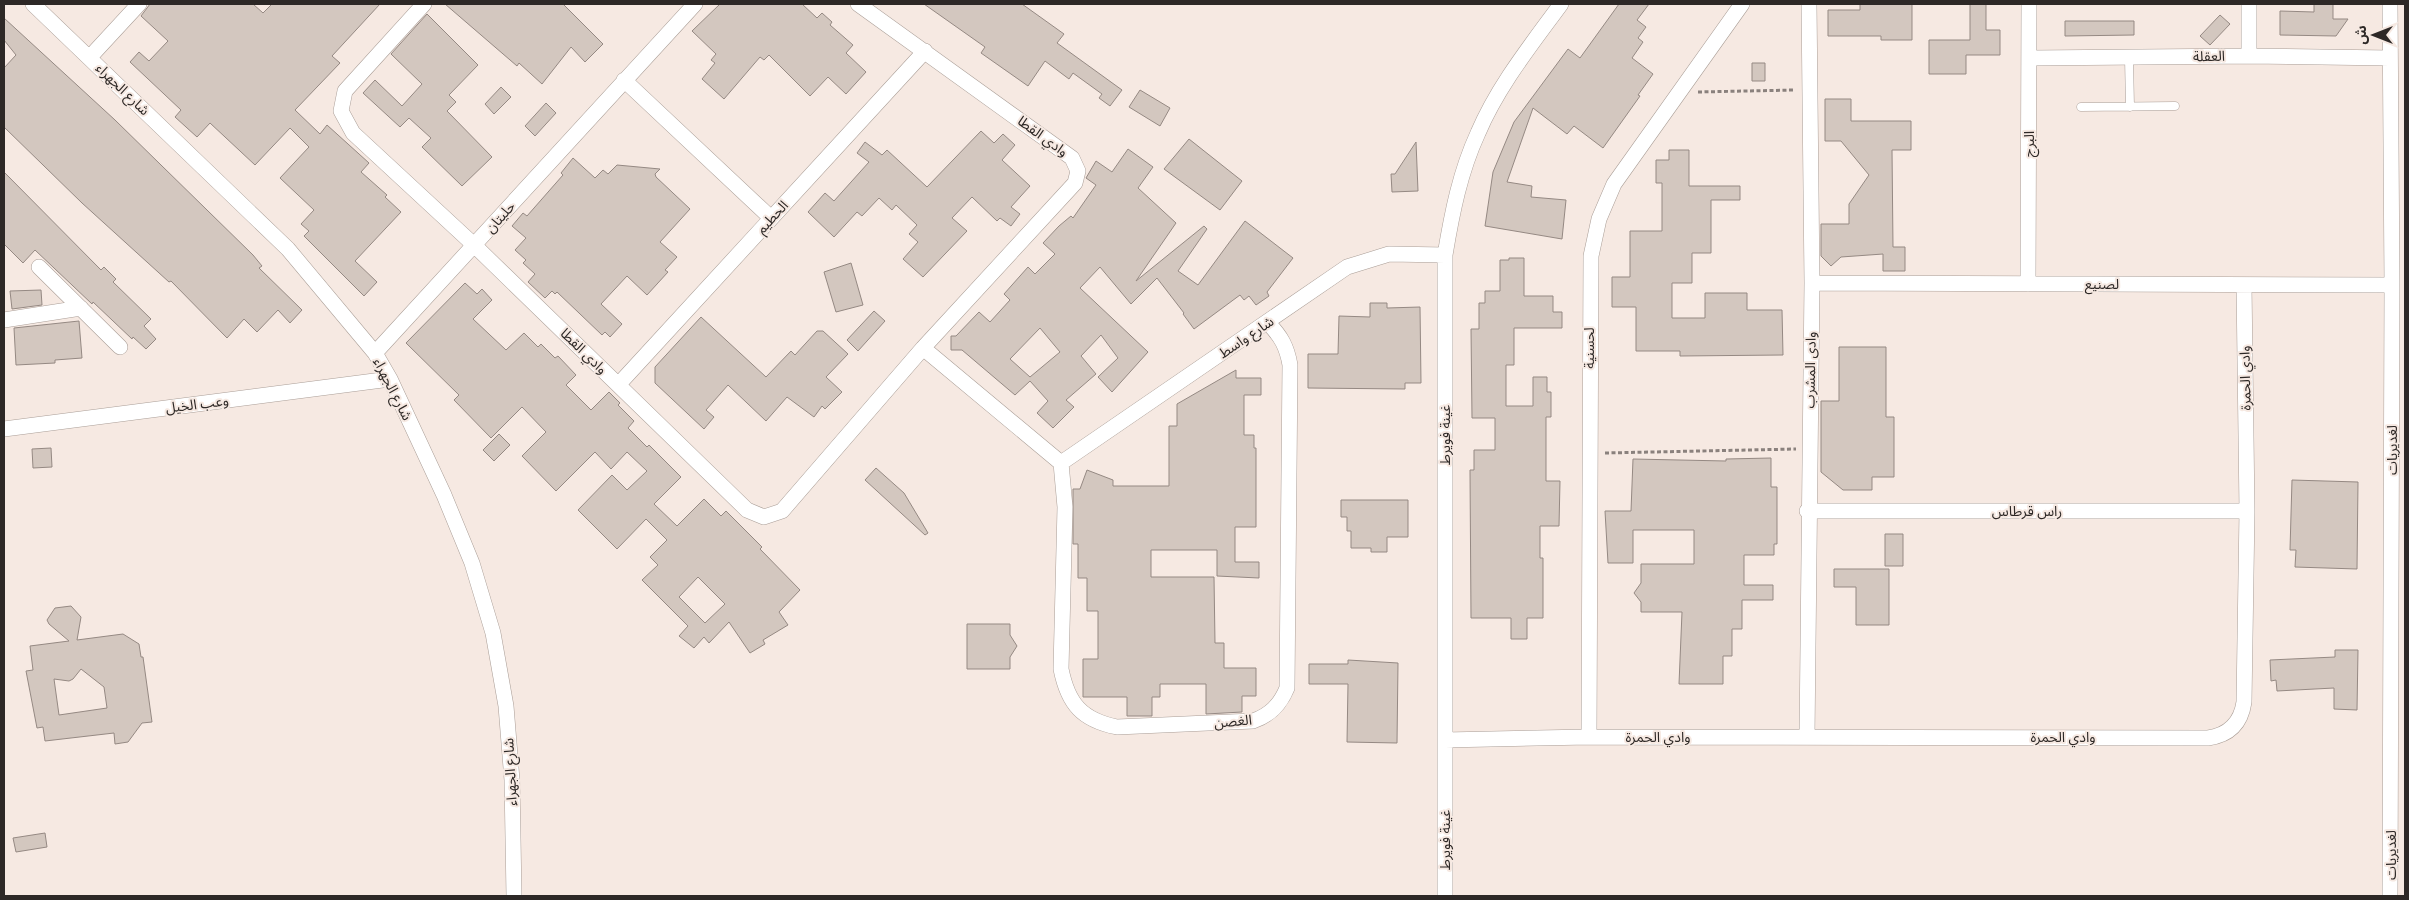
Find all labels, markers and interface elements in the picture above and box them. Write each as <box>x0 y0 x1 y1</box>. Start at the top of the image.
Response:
north arrow <box>2349 10 2399 60</box>
text: ش <box>2351 25 2370 45</box>
street label: العقلة <box>2193 46 2225 65</box>
street label: شارع الجهراء <box>91 58 154 121</box>
street label: وادي القطا <box>1013 111 1072 162</box>
street label: البرج <box>2019 131 2040 157</box>
street label: الحطيم <box>751 196 793 239</box>
street label: حليتان <box>480 197 519 237</box>
street label: لصنيع <box>2085 274 2119 295</box>
street label: شارع واسط <box>1214 311 1278 364</box>
street label: وادي القطا <box>555 324 612 379</box>
street label: لحسنية <box>1579 327 1598 369</box>
street label: وادى المشرب <box>1799 331 1820 409</box>
street label: وادي الحمرة <box>2234 345 2257 411</box>
street label: شارع الجهراء <box>368 354 417 424</box>
street label: وعب الخيل <box>164 390 230 417</box>
street label: غينة فويرط <box>1435 405 1454 465</box>
street label: لغديريات <box>2382 425 2401 475</box>
street label: راس قرطاس <box>1992 501 2062 520</box>
street label: الغصن <box>1213 709 1253 732</box>
street label: وادي الحمرة <box>1625 727 1691 748</box>
street label: وادي الحمرة <box>2030 727 2096 748</box>
street label: شارع الجهراء <box>498 737 523 807</box>
street label: غينة فويرط <box>1435 810 1454 870</box>
street label: لغديريات <box>2381 830 2400 880</box>

